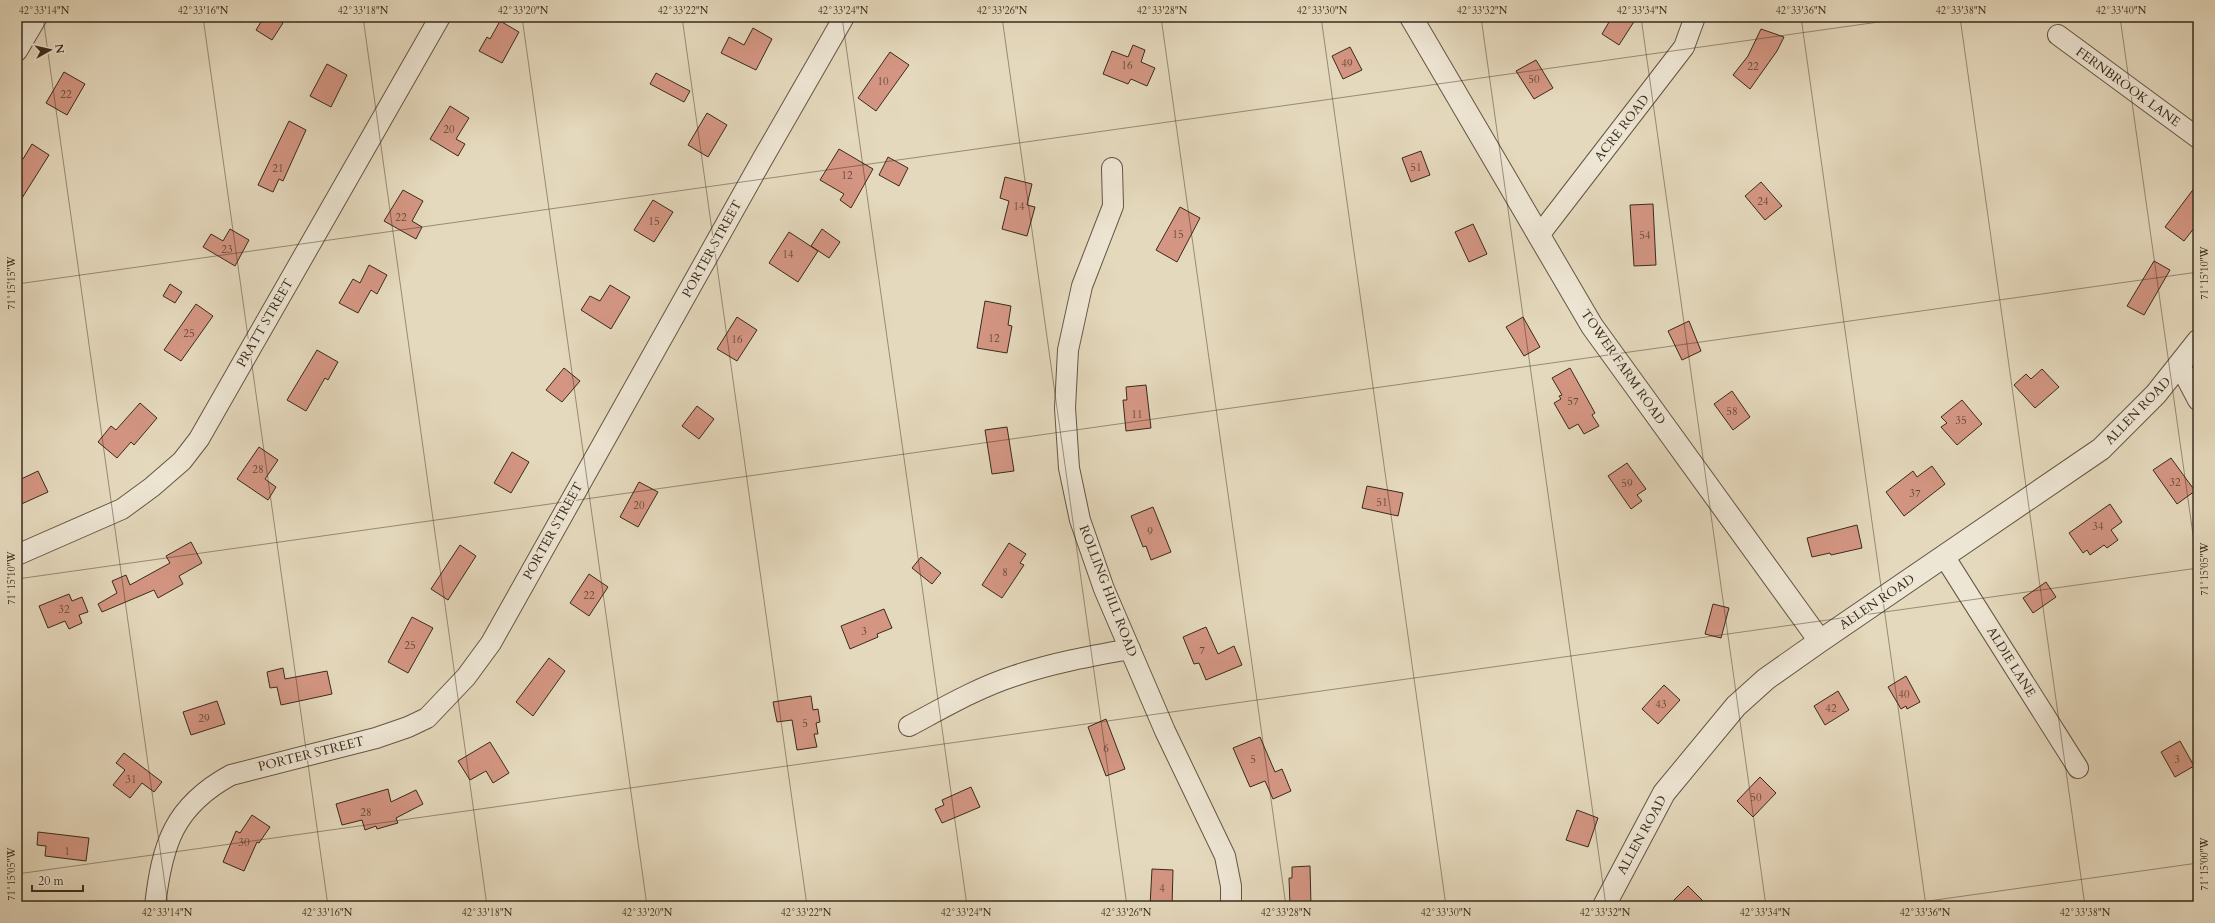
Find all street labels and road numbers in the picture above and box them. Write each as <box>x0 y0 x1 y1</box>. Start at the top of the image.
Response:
street label: FERNBROOK LANE <box>2072 43 2184 131</box>
street label: ACRE ROAD <box>1590 91 1654 165</box>
street label: PORTER STREET <box>678 197 746 301</box>
street label: PRATT STREET <box>232 275 298 370</box>
street label: TOWER FARM ROAD <box>1576 306 1670 428</box>
street label: ALLEN ROAD <box>2101 373 2175 449</box>
street label: PORTER STREET <box>519 479 587 583</box>
street label: ROLLING HILL ROAD <box>1075 522 1141 660</box>
street label: ALLEN ROAD <box>1836 570 1918 634</box>
street label: ALDIE LANE <box>1982 623 2040 701</box>
street label: PORTER STREET <box>256 732 366 776</box>
street label: ALLEN ROAD <box>1613 792 1671 878</box>

